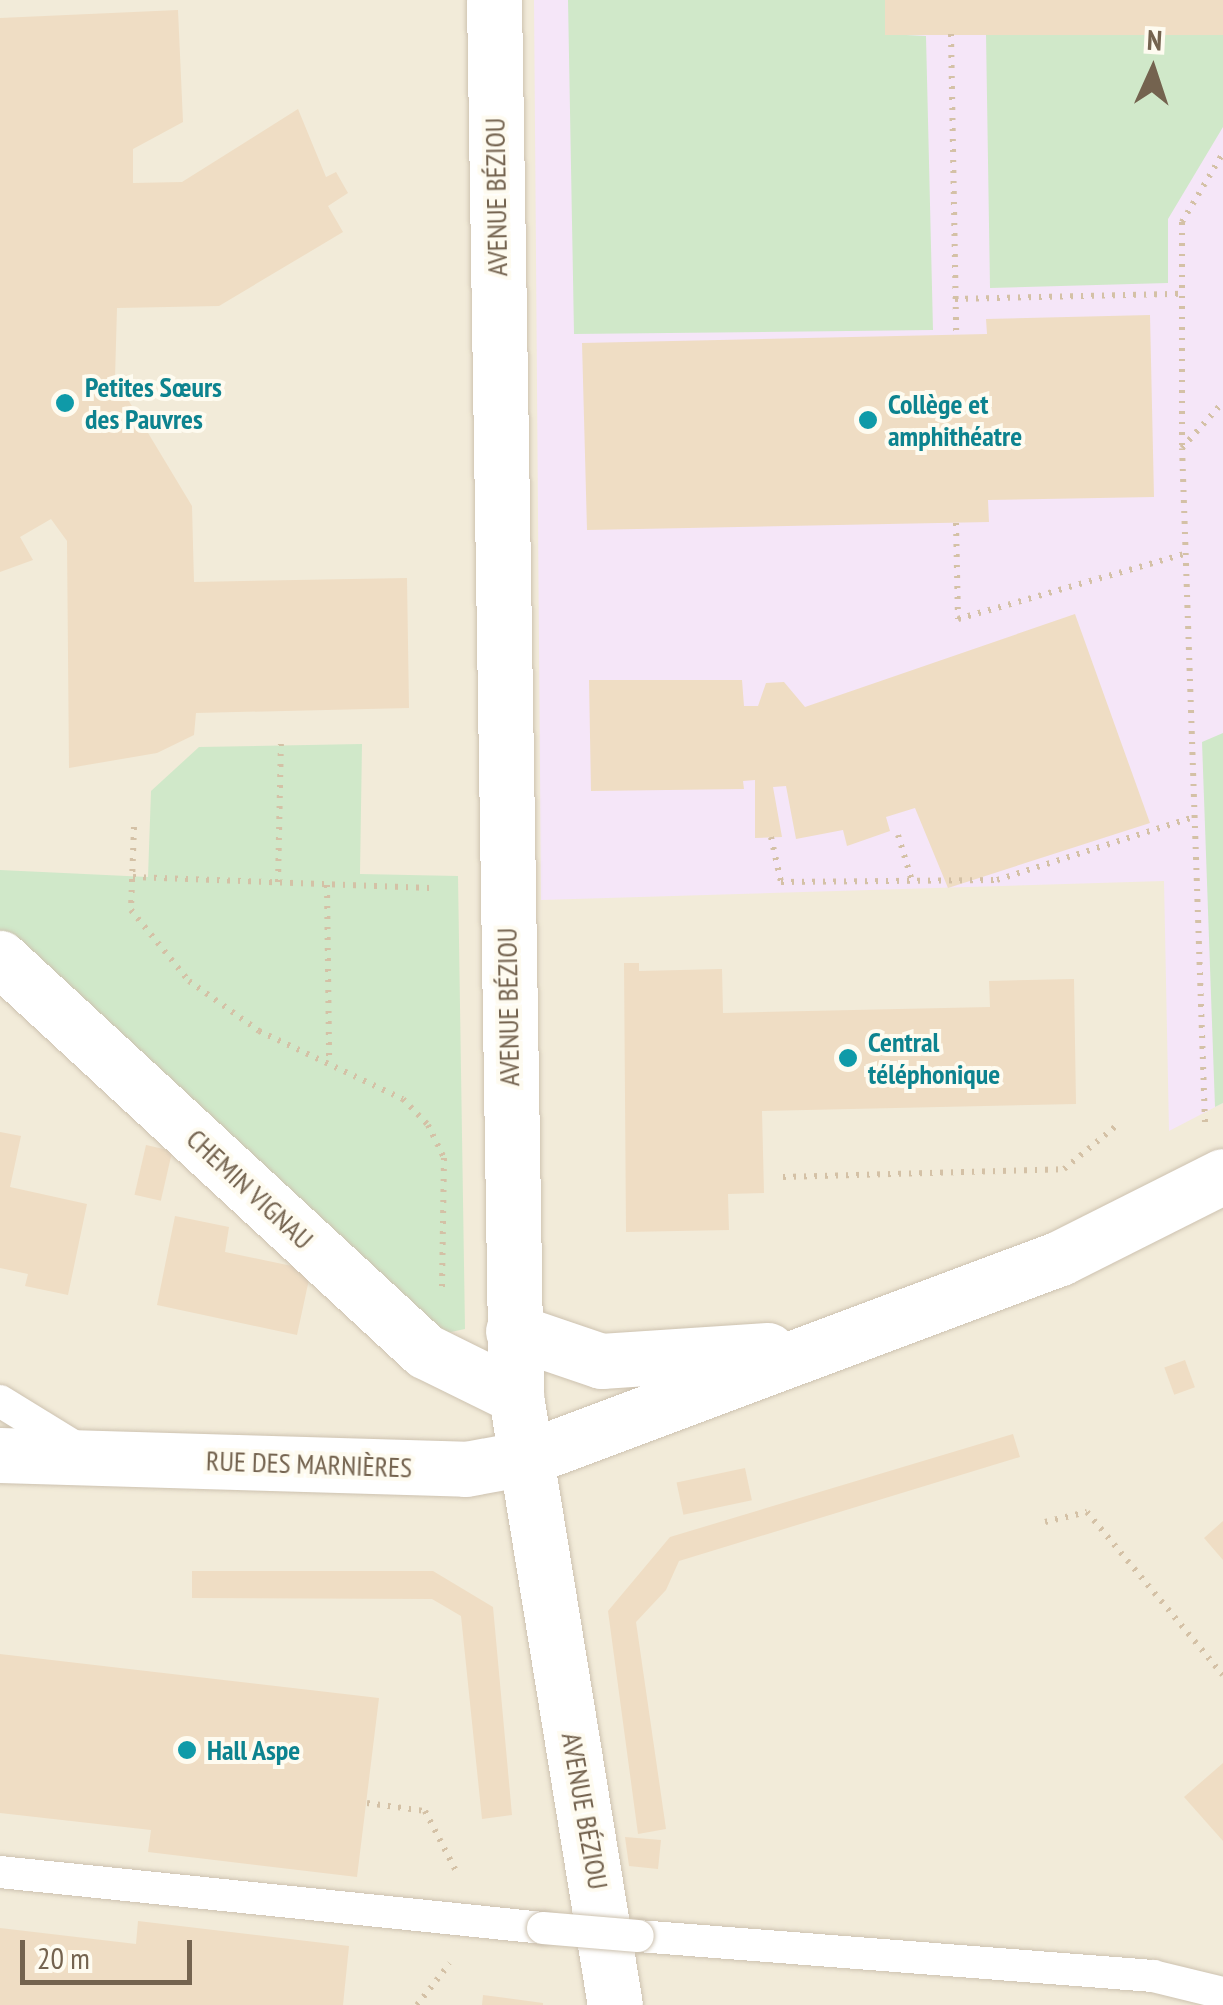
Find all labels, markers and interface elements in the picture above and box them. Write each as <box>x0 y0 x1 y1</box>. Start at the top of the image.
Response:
north arrow <box>1103 20 1203 120</box>
text: N <box>1146 21 1163 58</box>
street label: AVENUE BÉZIOU <box>478 117 514 277</box>
place label: Petites Sœurs des Pauvres <box>85 370 222 436</box>
place label: Collège et amphithéatre <box>888 387 1022 453</box>
marker: Petites Sœurs des Pauvres <box>54 392 76 414</box>
marker: Collège et amphithéatre <box>857 409 879 431</box>
street label: AVENUE BÉZIOU <box>490 927 526 1087</box>
place label: Central téléphonique <box>868 1025 1000 1091</box>
marker: Central téléphonique <box>837 1047 859 1069</box>
street label: CHEMIN VIGNAU <box>180 1122 320 1256</box>
street label: RUE DES MARNIÈRES <box>205 1444 413 1484</box>
street label: AVENUE BÉZIOU <box>555 1730 615 1892</box>
place label: Hall Aspe <box>207 1733 301 1767</box>
marker: Hall Aspe <box>176 1739 198 1761</box>
scale bar <box>25 1920 198 1982</box>
text: 20 m <box>37 1938 90 1977</box>

